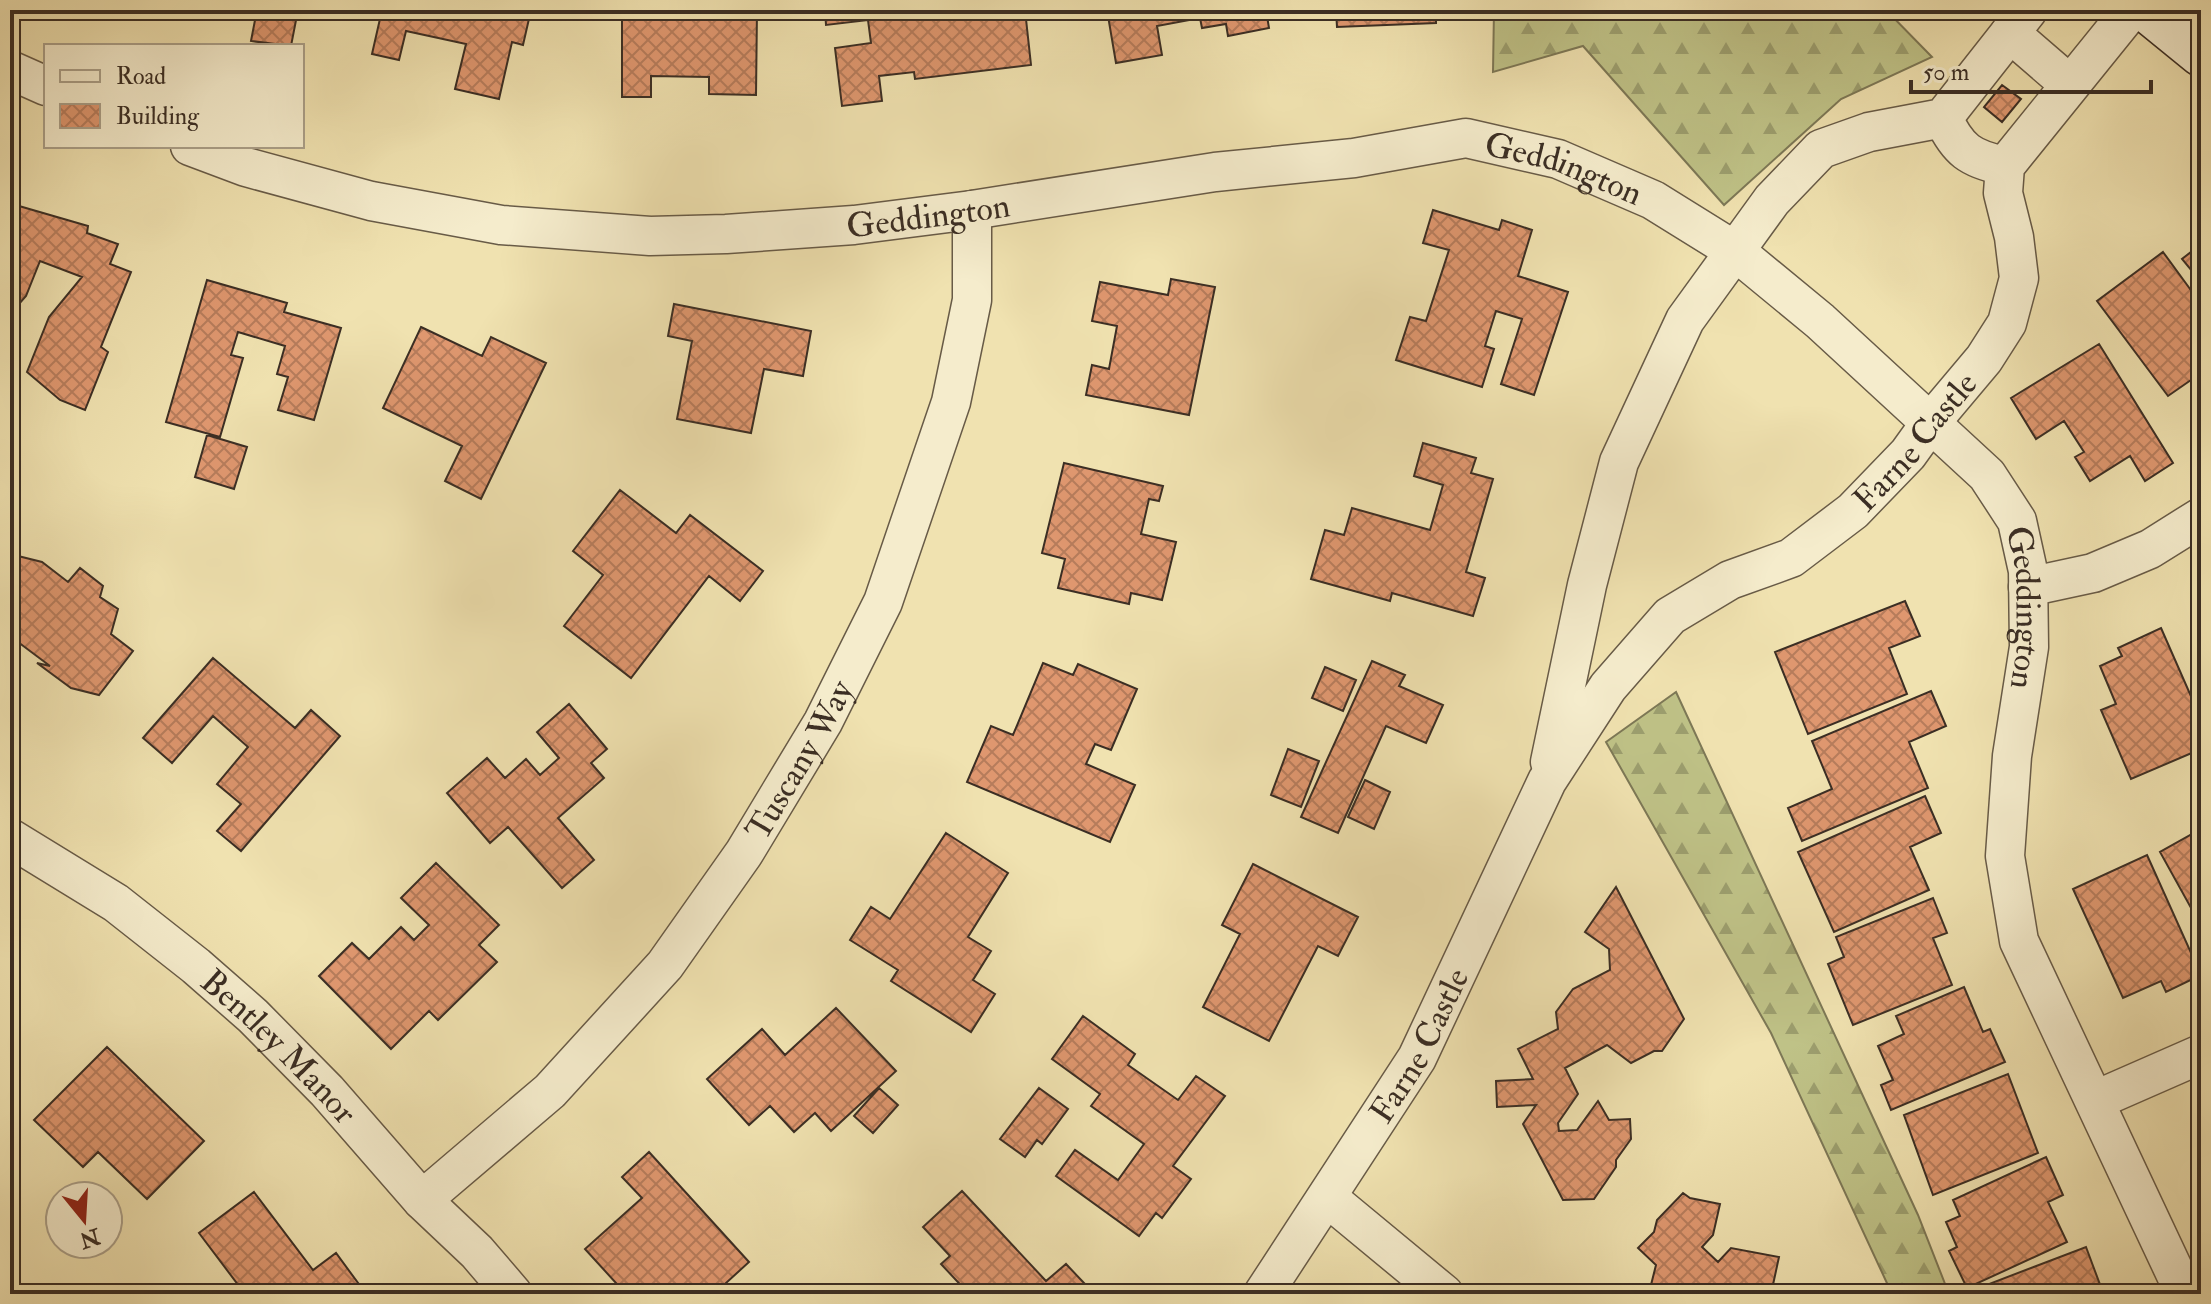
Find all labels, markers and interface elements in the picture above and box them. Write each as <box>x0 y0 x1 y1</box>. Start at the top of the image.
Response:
legend <box>44 44 304 148</box>
scale bar <box>1911 44 2151 94</box>
text: 50 m <box>1923 57 1970 88</box>
text: Road <box>116 61 166 92</box>
text: Building <box>116 101 200 132</box>
street label: Geddington <box>1481 123 1649 216</box>
street label: Geddington <box>844 184 1013 249</box>
street label: Farne Castle <box>1844 363 1987 521</box>
street label: Geddington <box>1996 522 2049 692</box>
street label: Tuscany Way <box>737 672 864 848</box>
street label: Bentley Manor <box>192 960 366 1134</box>
street label: Farne Castle <box>1360 961 1479 1132</box>
north arrow <box>44 1180 124 1260</box>
text: N <box>76 1221 105 1255</box>

